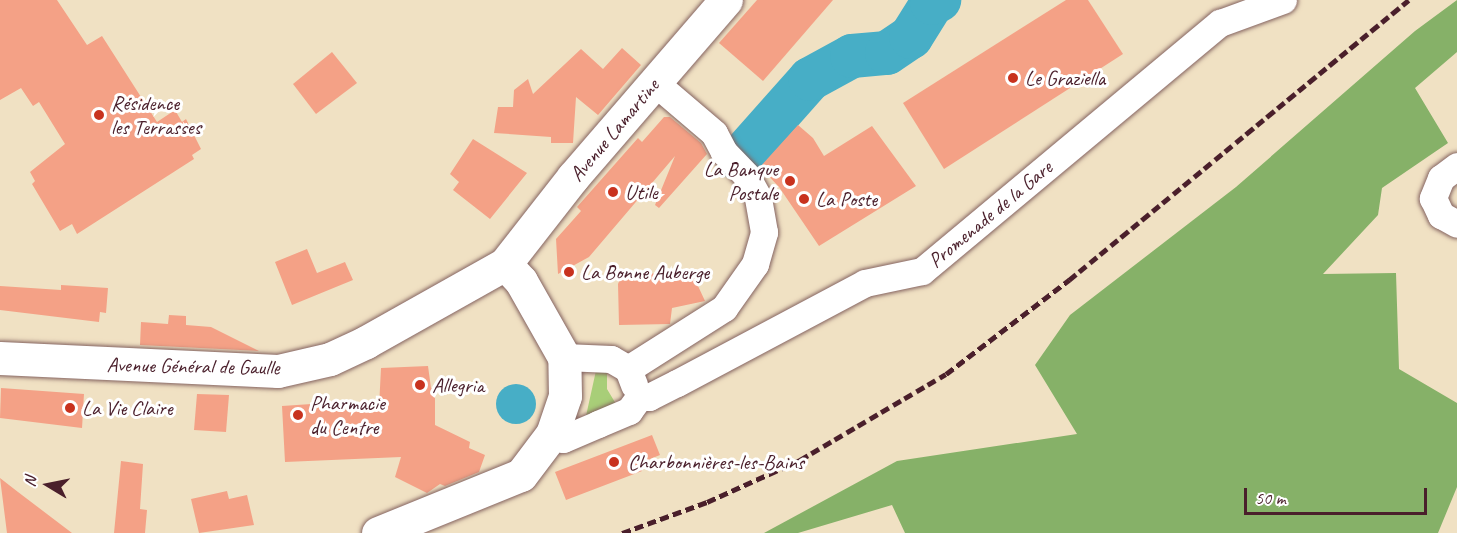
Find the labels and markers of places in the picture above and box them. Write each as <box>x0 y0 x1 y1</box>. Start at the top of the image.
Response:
place label: Le Graziella <box>1025 65 1106 91</box>
marker: Le Graziella <box>1006 71 1020 85</box>
place label: Résidence les Terrasses <box>111 90 200 140</box>
marker: Résidence les Terrasses <box>92 108 106 122</box>
place label: La Banque Postale <box>703 156 778 206</box>
marker: La Banque Postale <box>783 174 797 188</box>
place label: Utile <box>625 179 658 205</box>
marker: Utile <box>606 185 620 199</box>
place label: La Poste <box>816 186 877 212</box>
marker: La Poste <box>797 192 811 206</box>
place label: La Bonne Auberge <box>581 259 709 285</box>
marker: La Bonne Auberge <box>562 265 576 279</box>
place label: Allegria <box>432 372 484 398</box>
marker: Allegria <box>413 378 427 392</box>
place label: Pharmacie du Centre <box>310 390 385 440</box>
place label: La Vie Claire <box>82 395 172 421</box>
marker: La Vie Claire <box>63 401 77 415</box>
marker: Pharmacie du Centre <box>291 408 305 422</box>
place label: Charbonnières-les-Bains <box>628 449 804 475</box>
marker: Charbonnières-les-Bains <box>605 453 623 471</box>

